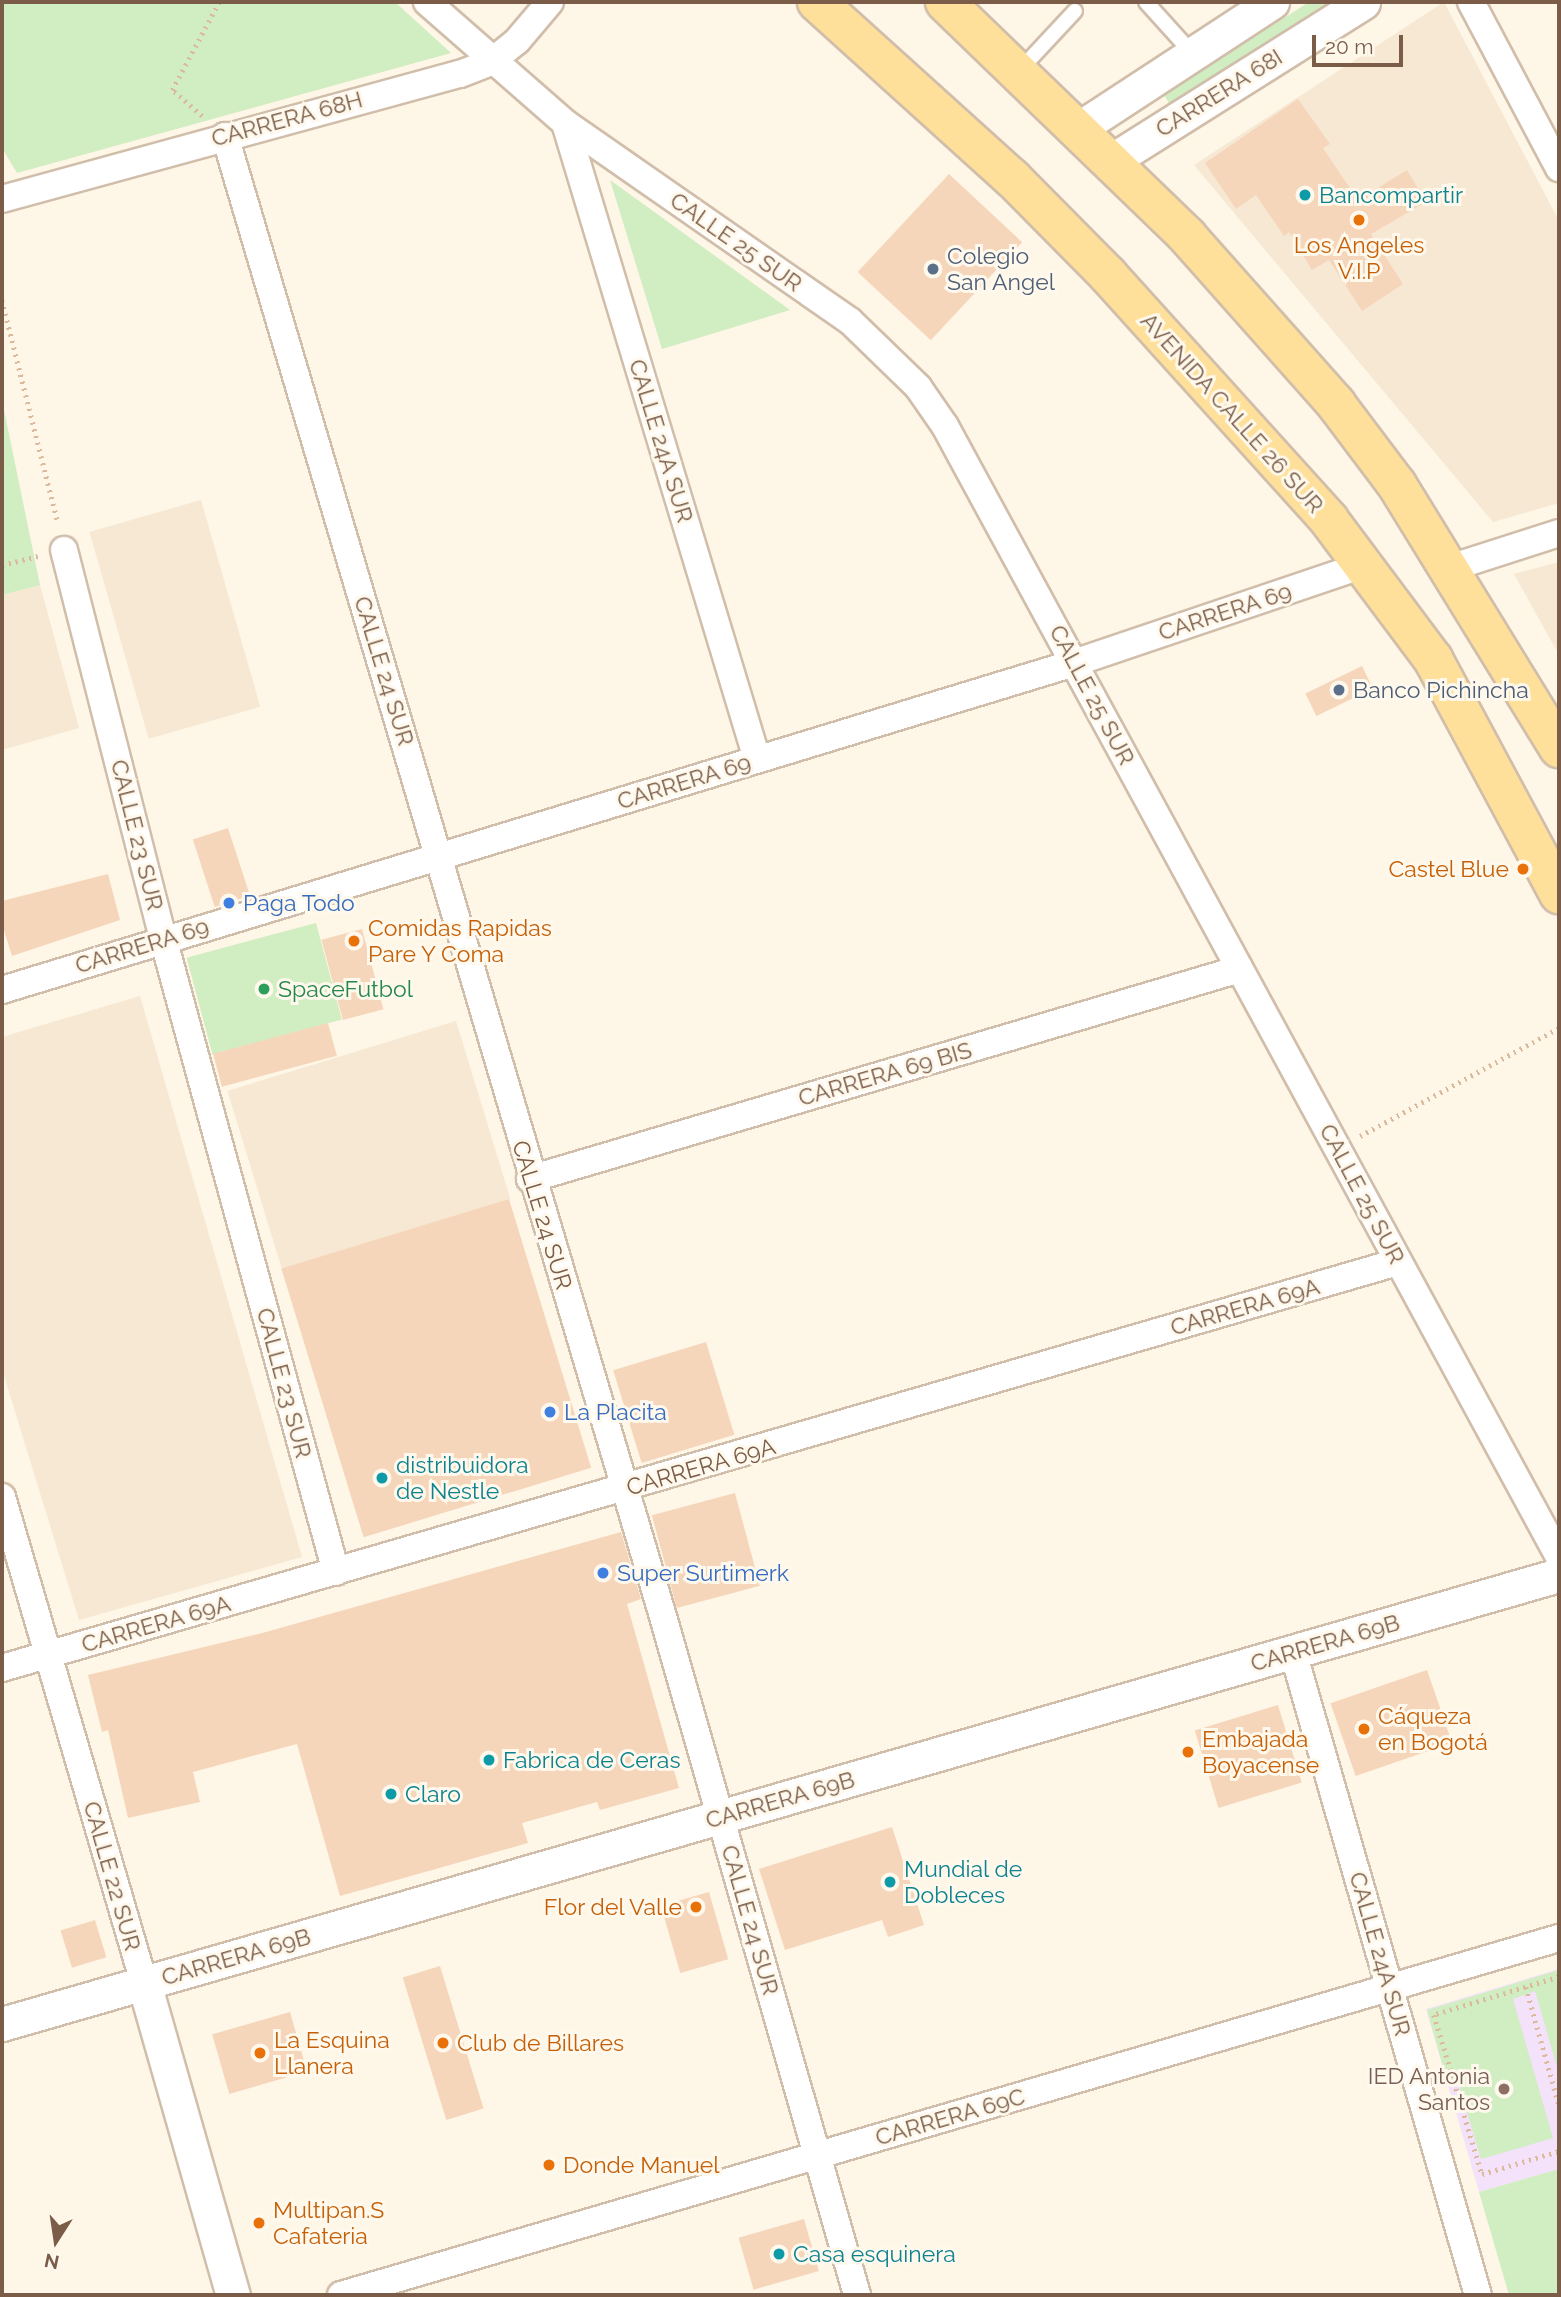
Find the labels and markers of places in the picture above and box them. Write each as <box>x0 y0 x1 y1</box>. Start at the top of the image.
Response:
place label: Bancompartir <box>1319 181 1463 209</box>
marker: Bancompartir <box>1297 187 1313 203</box>
marker: Los Angeles V.I.P <box>1351 212 1367 228</box>
place label: Los Angeles V.I.P <box>1293 231 1425 285</box>
place label: Colegio San Angel <box>947 242 1056 296</box>
marker: Colegio San Angel <box>925 261 941 277</box>
place label: Banco Pichincha <box>1353 676 1529 704</box>
marker: Banco Pichincha <box>1331 682 1347 698</box>
place label: Castel Blue <box>1388 855 1509 883</box>
marker: Castel Blue <box>1515 861 1531 877</box>
place label: Paga Todo <box>243 889 355 917</box>
marker: Paga Todo <box>221 895 237 911</box>
place label: Comidas Rapidas Pare Y Coma <box>368 914 552 968</box>
marker: Comidas Rapidas Pare Y Coma <box>346 933 362 949</box>
place label: SpaceFutbol <box>278 975 413 1003</box>
marker: SpaceFutbol <box>256 981 272 997</box>
place label: La Placita <box>564 1398 667 1426</box>
marker: La Placita <box>542 1404 558 1420</box>
place label: distribuidora de Nestle <box>396 1451 529 1505</box>
marker: distribuidora de Nestle <box>374 1470 390 1486</box>
place label: Super Surtimerk <box>617 1559 790 1587</box>
marker: Super Surtimerk <box>595 1565 611 1581</box>
place label: Cáqueza en Bogotá <box>1378 1702 1488 1756</box>
marker: Cáqueza en Bogotá <box>1356 1721 1372 1737</box>
place label: Embajada Boyacense <box>1202 1725 1319 1779</box>
marker: Embajada Boyacense <box>1180 1744 1196 1760</box>
place label: Fabrica de Ceras <box>503 1746 681 1774</box>
marker: Fabrica de Ceras <box>481 1752 497 1768</box>
place label: Claro <box>405 1780 461 1808</box>
marker: Claro <box>383 1786 399 1802</box>
place label: Mundial de Dobleces <box>904 1855 1023 1909</box>
marker: Mundial de Dobleces <box>882 1874 898 1890</box>
place label: Flor del Valle <box>542 1893 682 1921</box>
marker: Flor del Valle <box>688 1899 704 1915</box>
place label: La Esquina Llanera <box>274 2026 390 2080</box>
place label: Club de Billares <box>457 2029 624 2057</box>
marker: Club de Billares <box>435 2035 451 2051</box>
marker: La Esquina Llanera <box>252 2045 268 2061</box>
place label: IED Antonia Santos <box>1367 2062 1490 2116</box>
marker: IED Antonia Santos <box>1496 2081 1512 2097</box>
place label: Donde Manuel <box>563 2151 720 2179</box>
marker: Donde Manuel <box>541 2157 557 2173</box>
place label: Multipan.S Cafateria <box>273 2196 384 2250</box>
marker: Multipan.S Cafateria <box>251 2215 267 2231</box>
place label: Casa esquinera <box>793 2240 956 2268</box>
marker: Casa esquinera <box>771 2246 787 2262</box>

